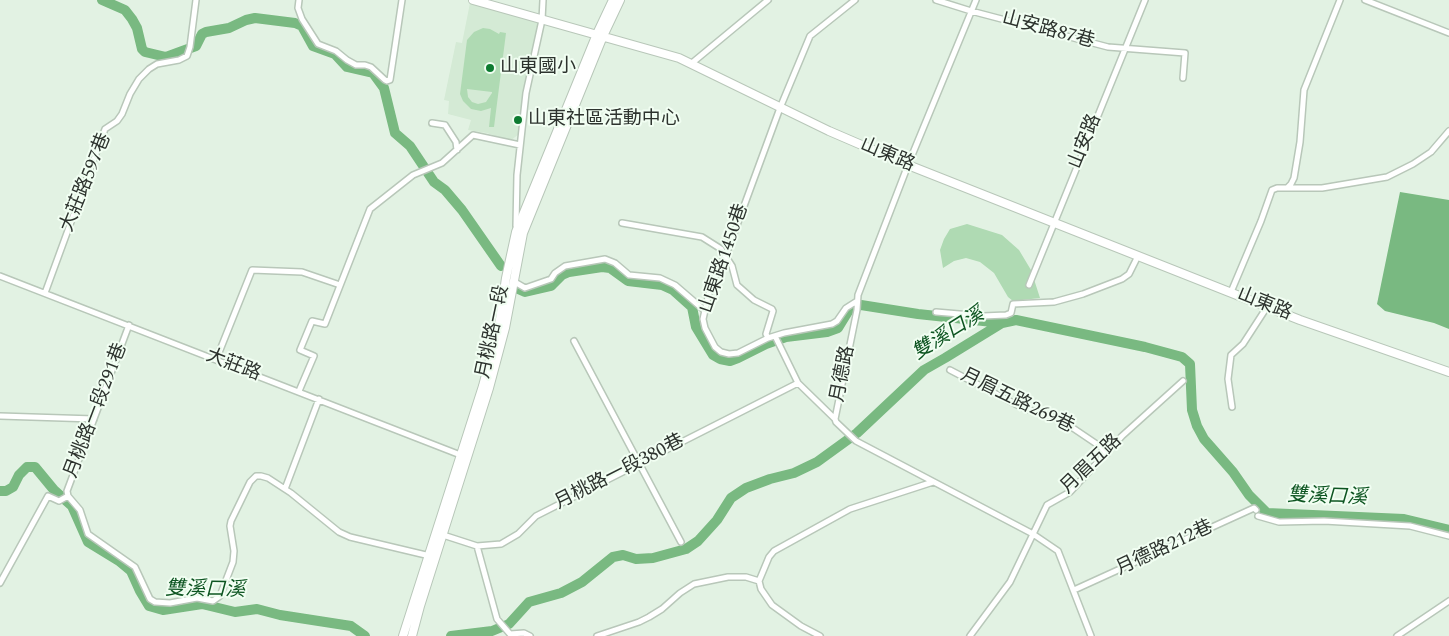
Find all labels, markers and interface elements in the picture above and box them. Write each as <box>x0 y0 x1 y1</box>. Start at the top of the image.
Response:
street label: 山安路87巷 <box>999 8 1097 54</box>
place label: 山東國小 <box>500 57 576 79</box>
marker: 山東國小 <box>484 62 496 74</box>
place label: 山東社區活動中心 <box>528 109 680 131</box>
street label: 山安路 <box>1065 111 1107 173</box>
marker: 山東社區活動中心 <box>512 114 524 126</box>
street label: 大莊路597巷 <box>57 130 117 236</box>
street label: 山東路 <box>856 134 918 178</box>
street label: 山東路1450巷 <box>696 201 754 317</box>
street label: 月桃路一段 <box>473 283 515 381</box>
street label: 山東路 <box>1233 284 1295 326</box>
water label: 雙溪口溪 <box>909 304 989 366</box>
street label: 月桃路一段291巷 <box>61 340 133 482</box>
street label: 月德路 <box>827 344 861 404</box>
street label: 大莊路 <box>202 345 264 387</box>
street label: 月眉五路269巷 <box>957 365 1077 439</box>
street label: 月桃路一段380巷 <box>551 430 689 516</box>
street label: 月眉五路 <box>1057 430 1127 500</box>
water label: 雙溪口溪 <box>1287 485 1367 511</box>
street label: 月德路212巷 <box>1113 517 1217 581</box>
water label: 雙溪口溪 <box>165 578 245 604</box>

